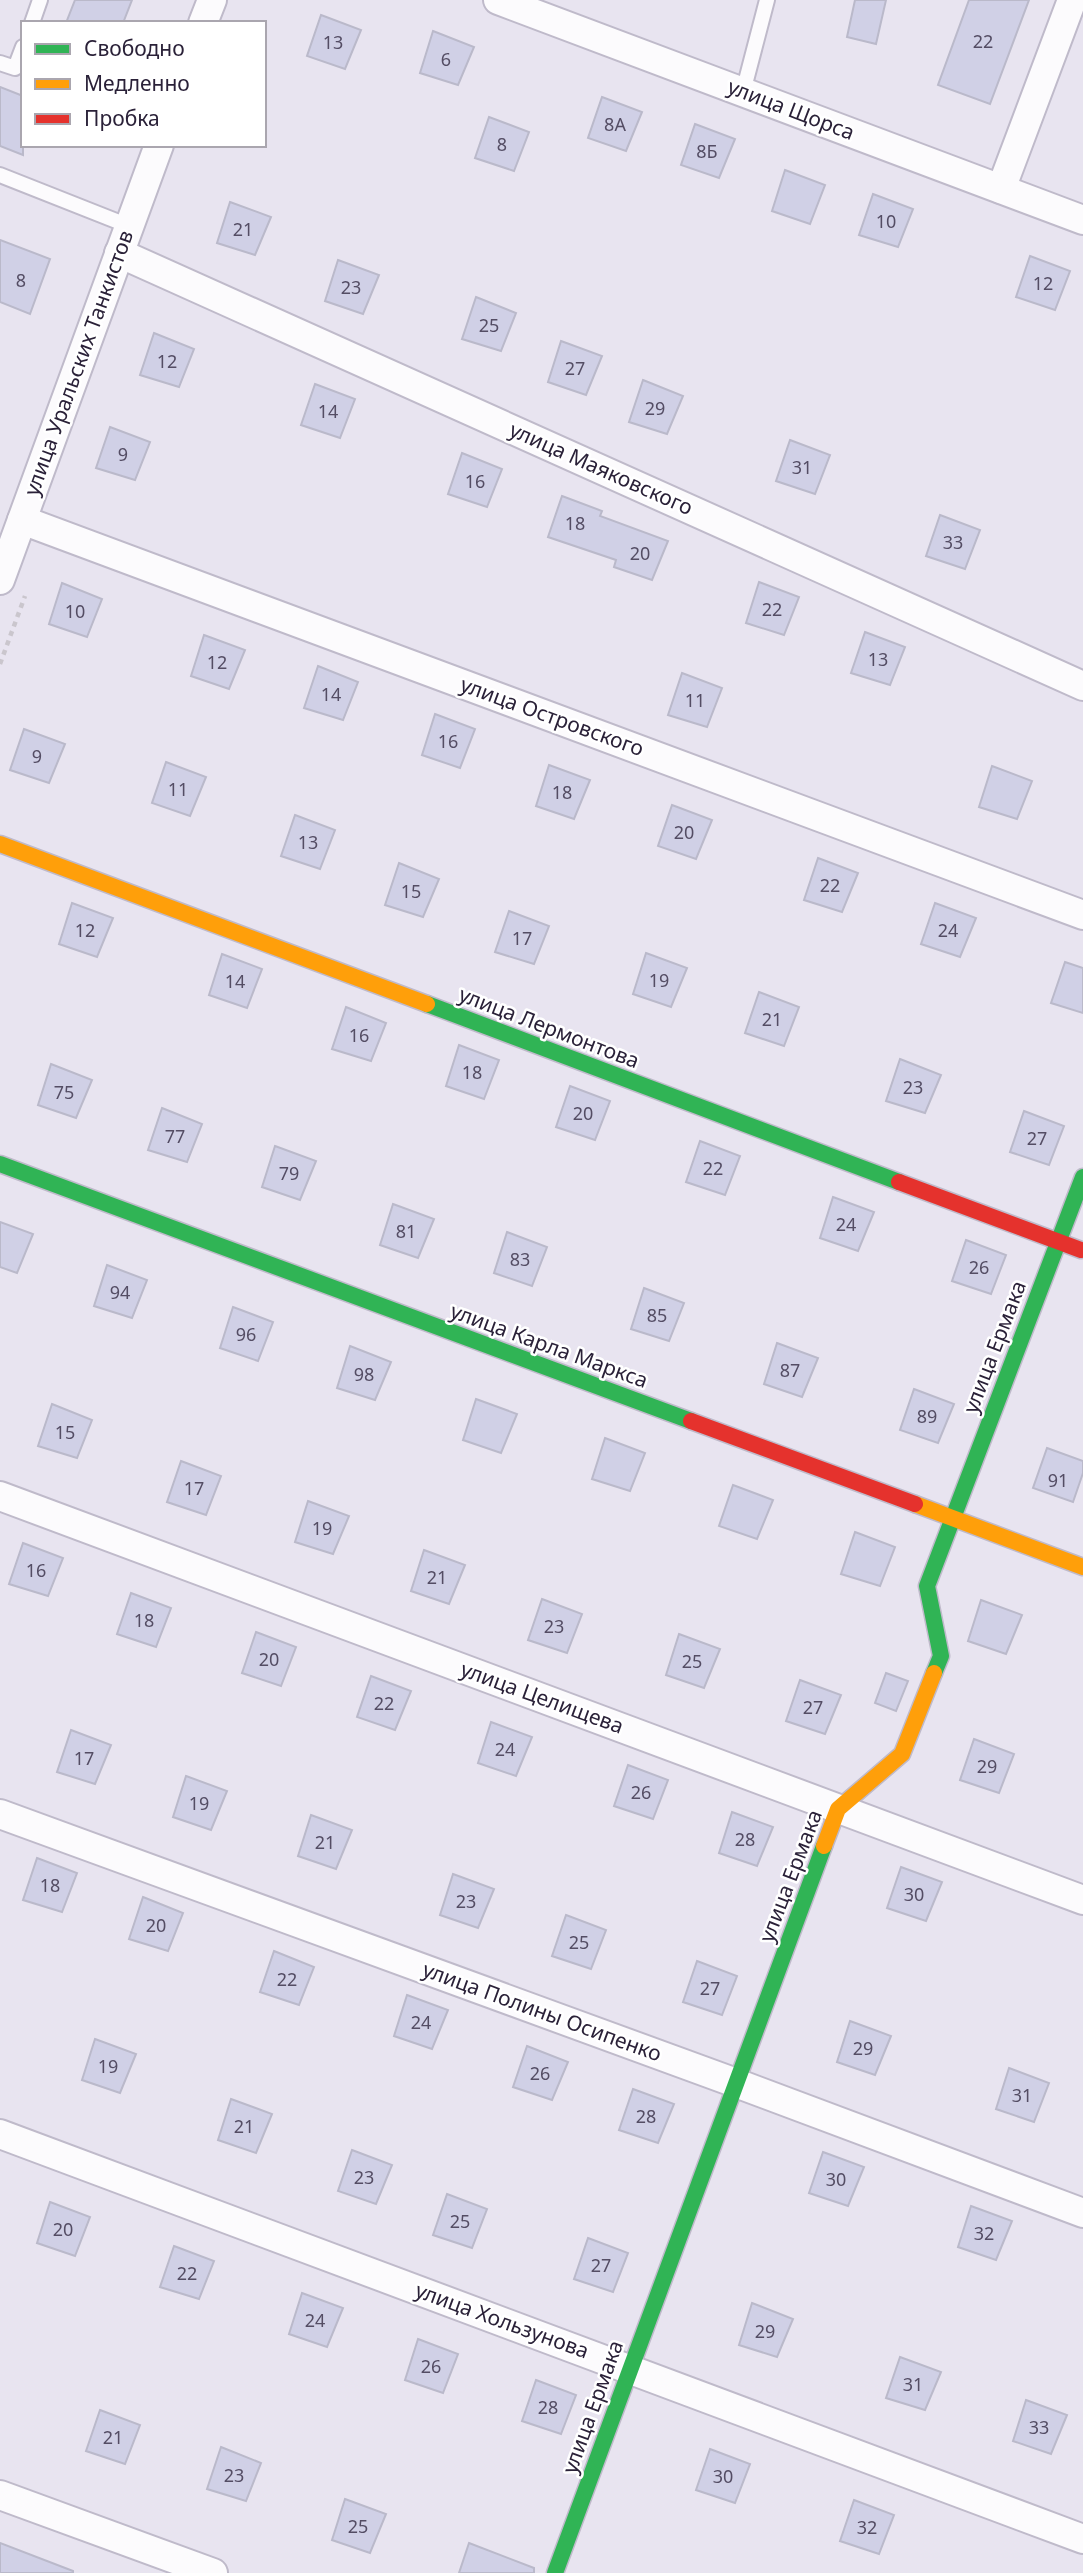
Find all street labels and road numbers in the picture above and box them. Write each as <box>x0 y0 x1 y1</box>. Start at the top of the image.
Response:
street label: улица Щорса <box>724 72 859 146</box>
street label: улица Уральских Танкистов <box>17 226 139 499</box>
street label: улица Маяковского <box>505 415 697 521</box>
street label: улица Островского <box>457 670 648 762</box>
street label: улица Лермонтова <box>455 980 644 1074</box>
street label: улица Ермака <box>956 1276 1032 1417</box>
street label: улица Карла Маркса <box>447 1296 652 1394</box>
street label: улица Целищева <box>457 1655 628 1740</box>
street label: улица Ермака <box>752 1805 828 1946</box>
street label: улица Полины Осипенко <box>419 1955 666 2067</box>
street label: улица Хользунова <box>412 2276 593 2364</box>
street label: улица Ермака <box>555 2336 629 2477</box>

